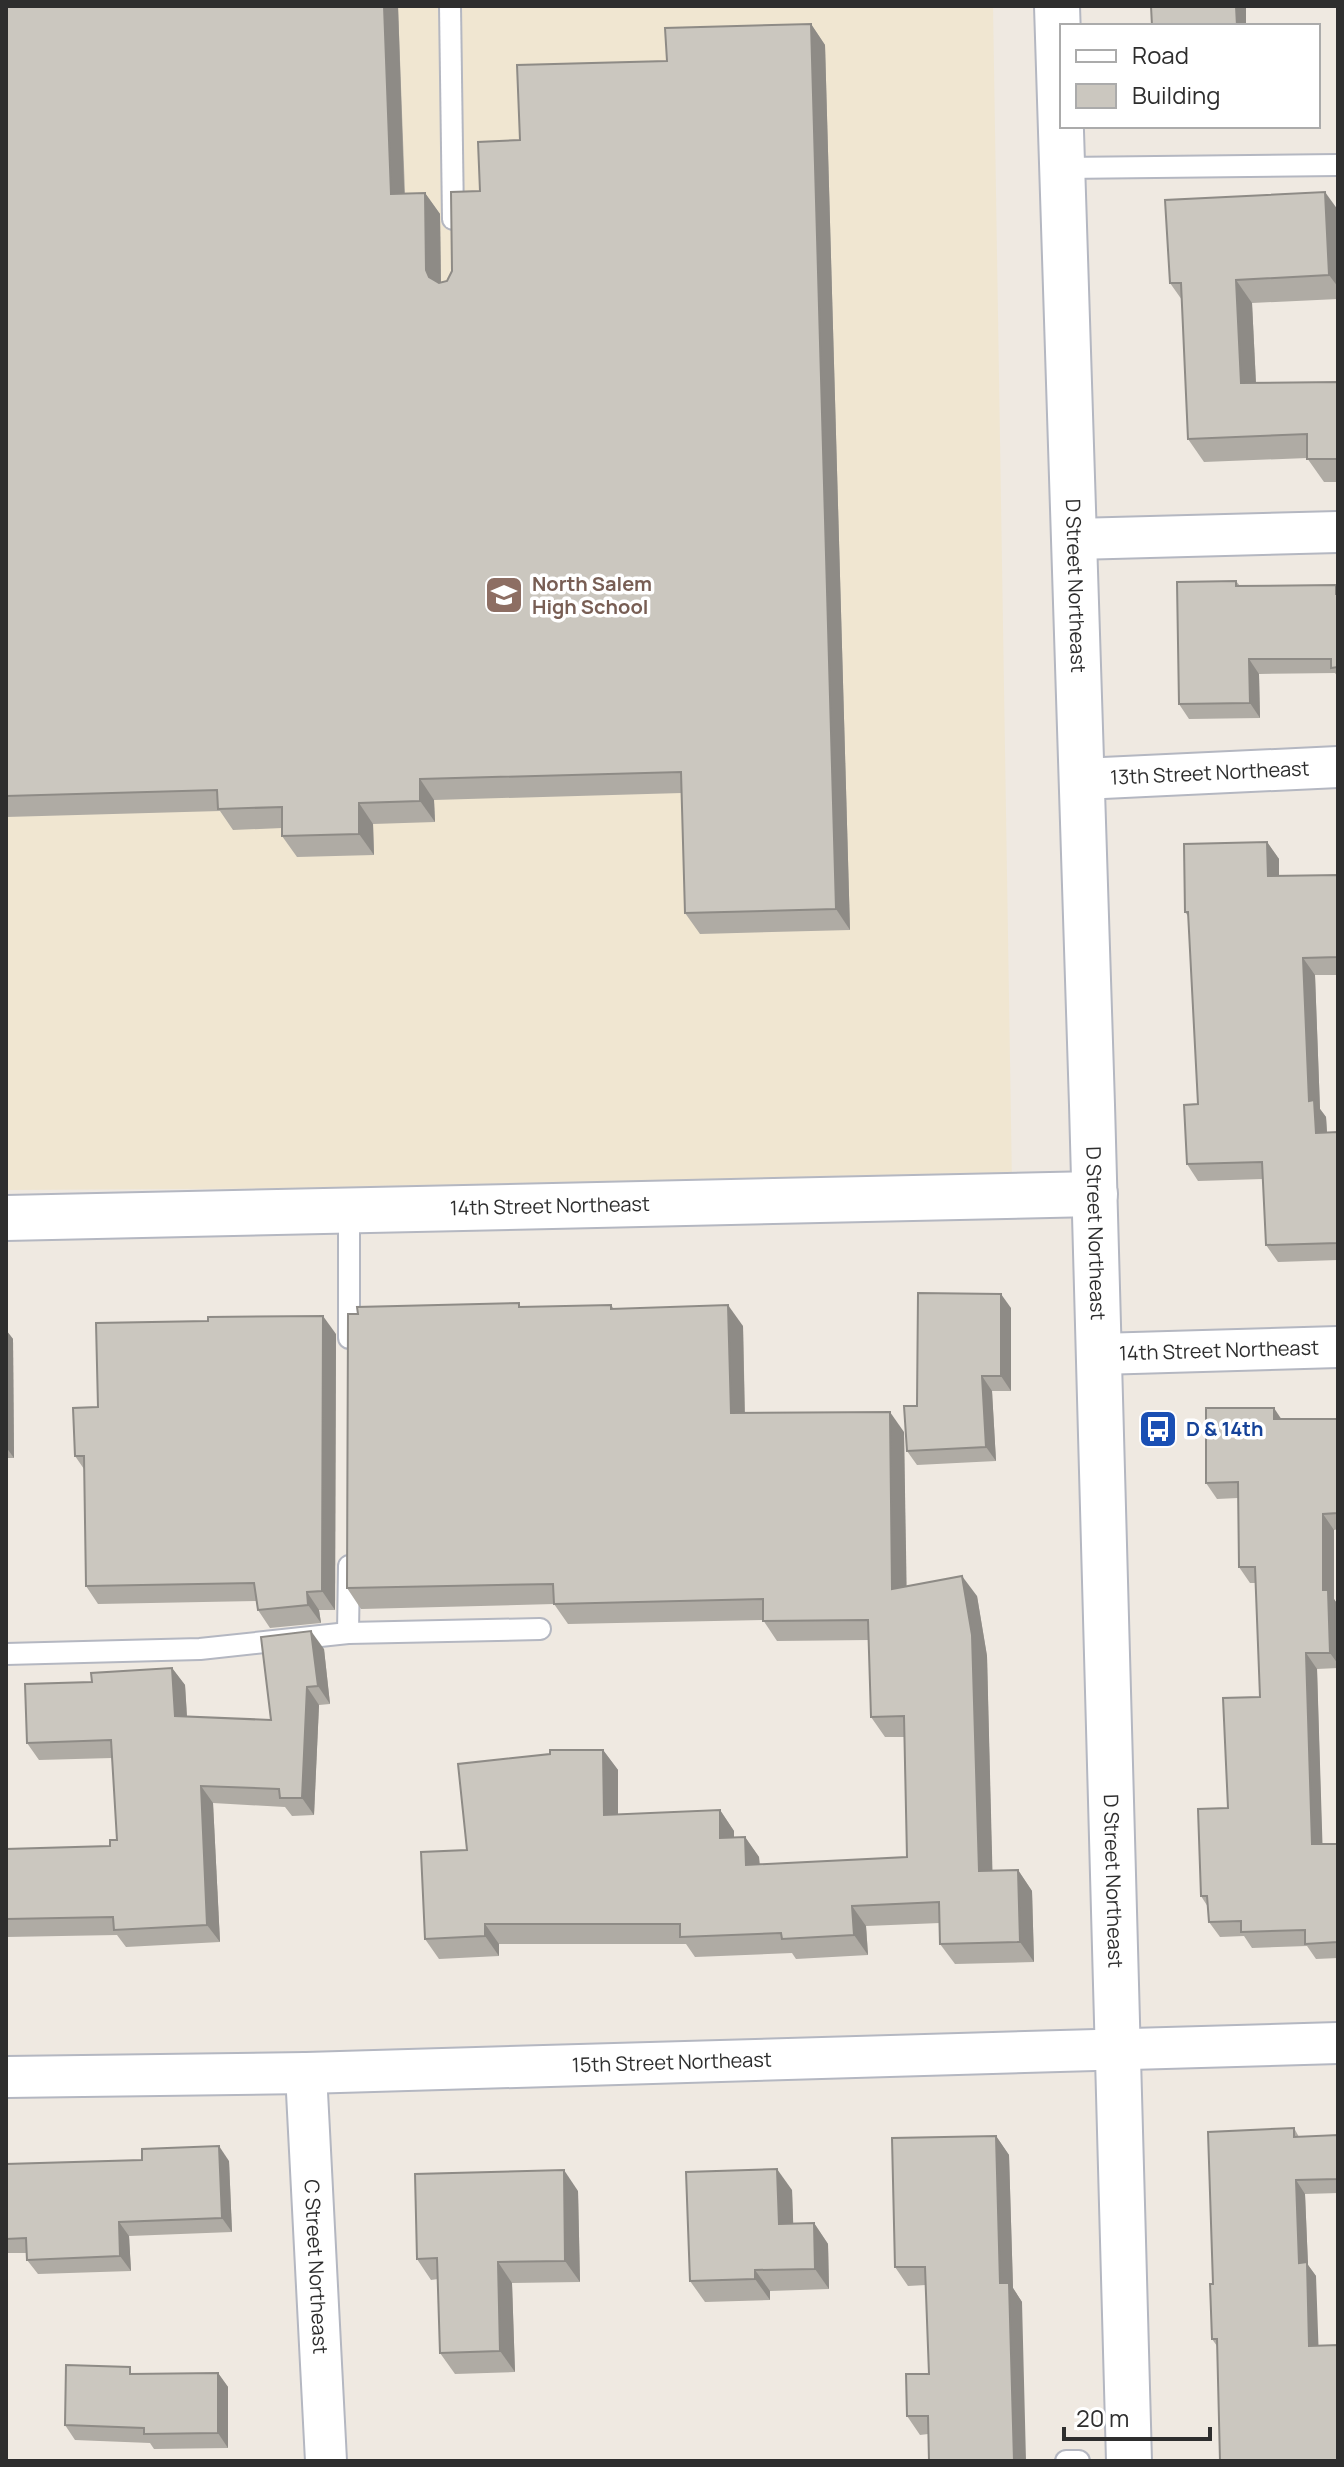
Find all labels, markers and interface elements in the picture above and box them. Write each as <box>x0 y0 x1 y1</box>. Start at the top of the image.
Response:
legend <box>1060 24 1320 128</box>
text: Road <box>1132 38 1189 71</box>
text: Building <box>1132 78 1220 111</box>
street label: D Street Northeast <box>1060 498 1092 673</box>
place label: North Salem High School <box>532 570 652 620</box>
school or university icon: North Salem High School <box>483 574 525 616</box>
street label: 13th Street Northeast <box>1110 754 1310 791</box>
street label: D Street Northeast <box>1080 1146 1112 1321</box>
street label: 14th Street Northeast <box>450 1190 650 1221</box>
street label: 14th Street Northeast <box>1119 1334 1319 1366</box>
bus stop icon: D & 14th <box>1137 1408 1179 1450</box>
place label: D & 14th <box>1186 1415 1263 1442</box>
street label: D Street Northeast <box>1098 1794 1130 1968</box>
street label: 15th Street Northeast <box>572 2045 772 2078</box>
street label: C Street Northeast <box>299 2179 334 2355</box>
scale bar <box>1064 2391 1210 2441</box>
text: 20 m <box>1076 2401 1129 2434</box>

